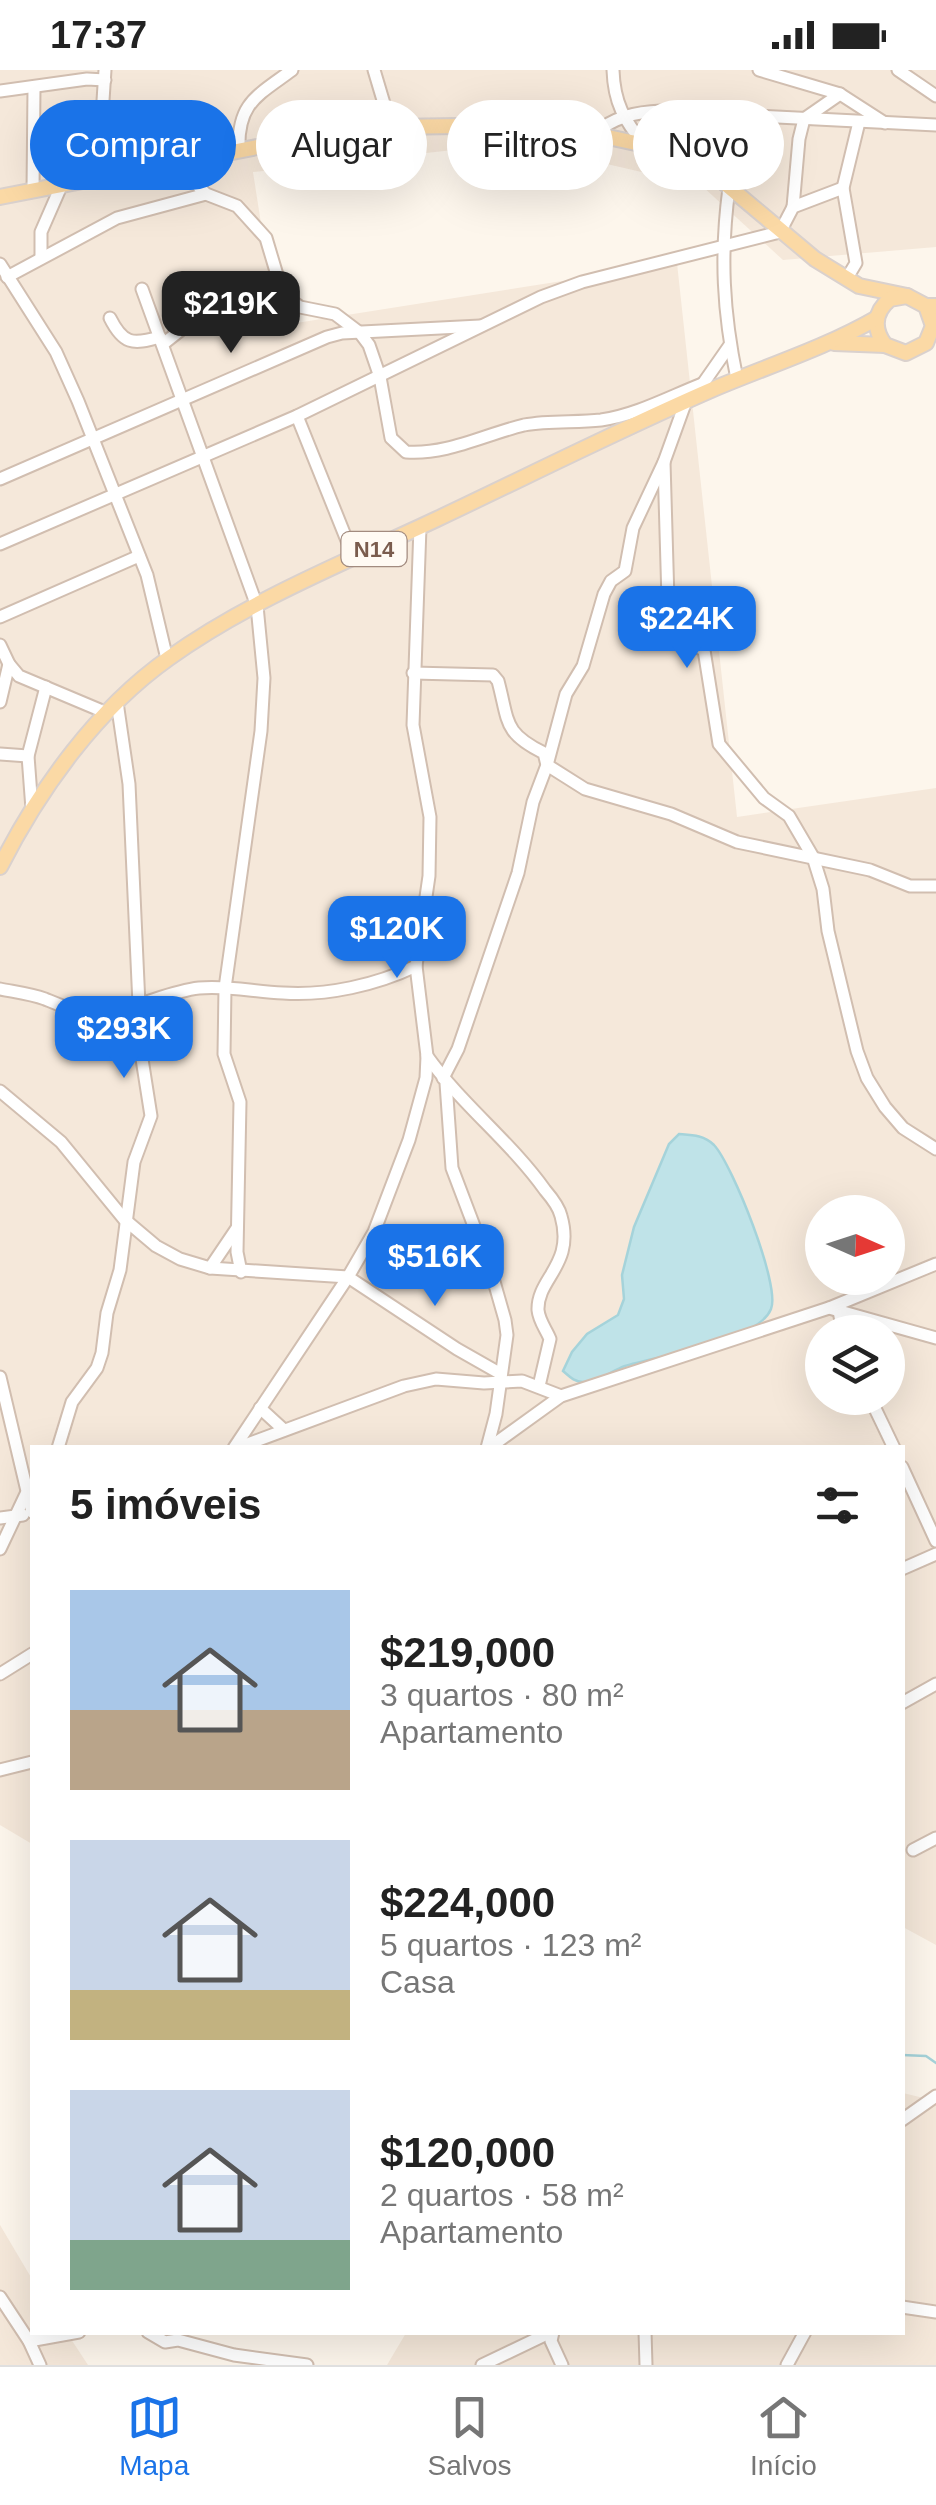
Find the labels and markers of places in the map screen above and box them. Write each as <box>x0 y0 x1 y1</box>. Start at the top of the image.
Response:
pin: $219K <box>161 271 301 356</box>
pin: $224K <box>617 586 757 671</box>
pin: $120K <box>327 896 467 981</box>
pin: $293K <box>54 996 194 1081</box>
pin: $516K <box>365 1224 505 1309</box>

